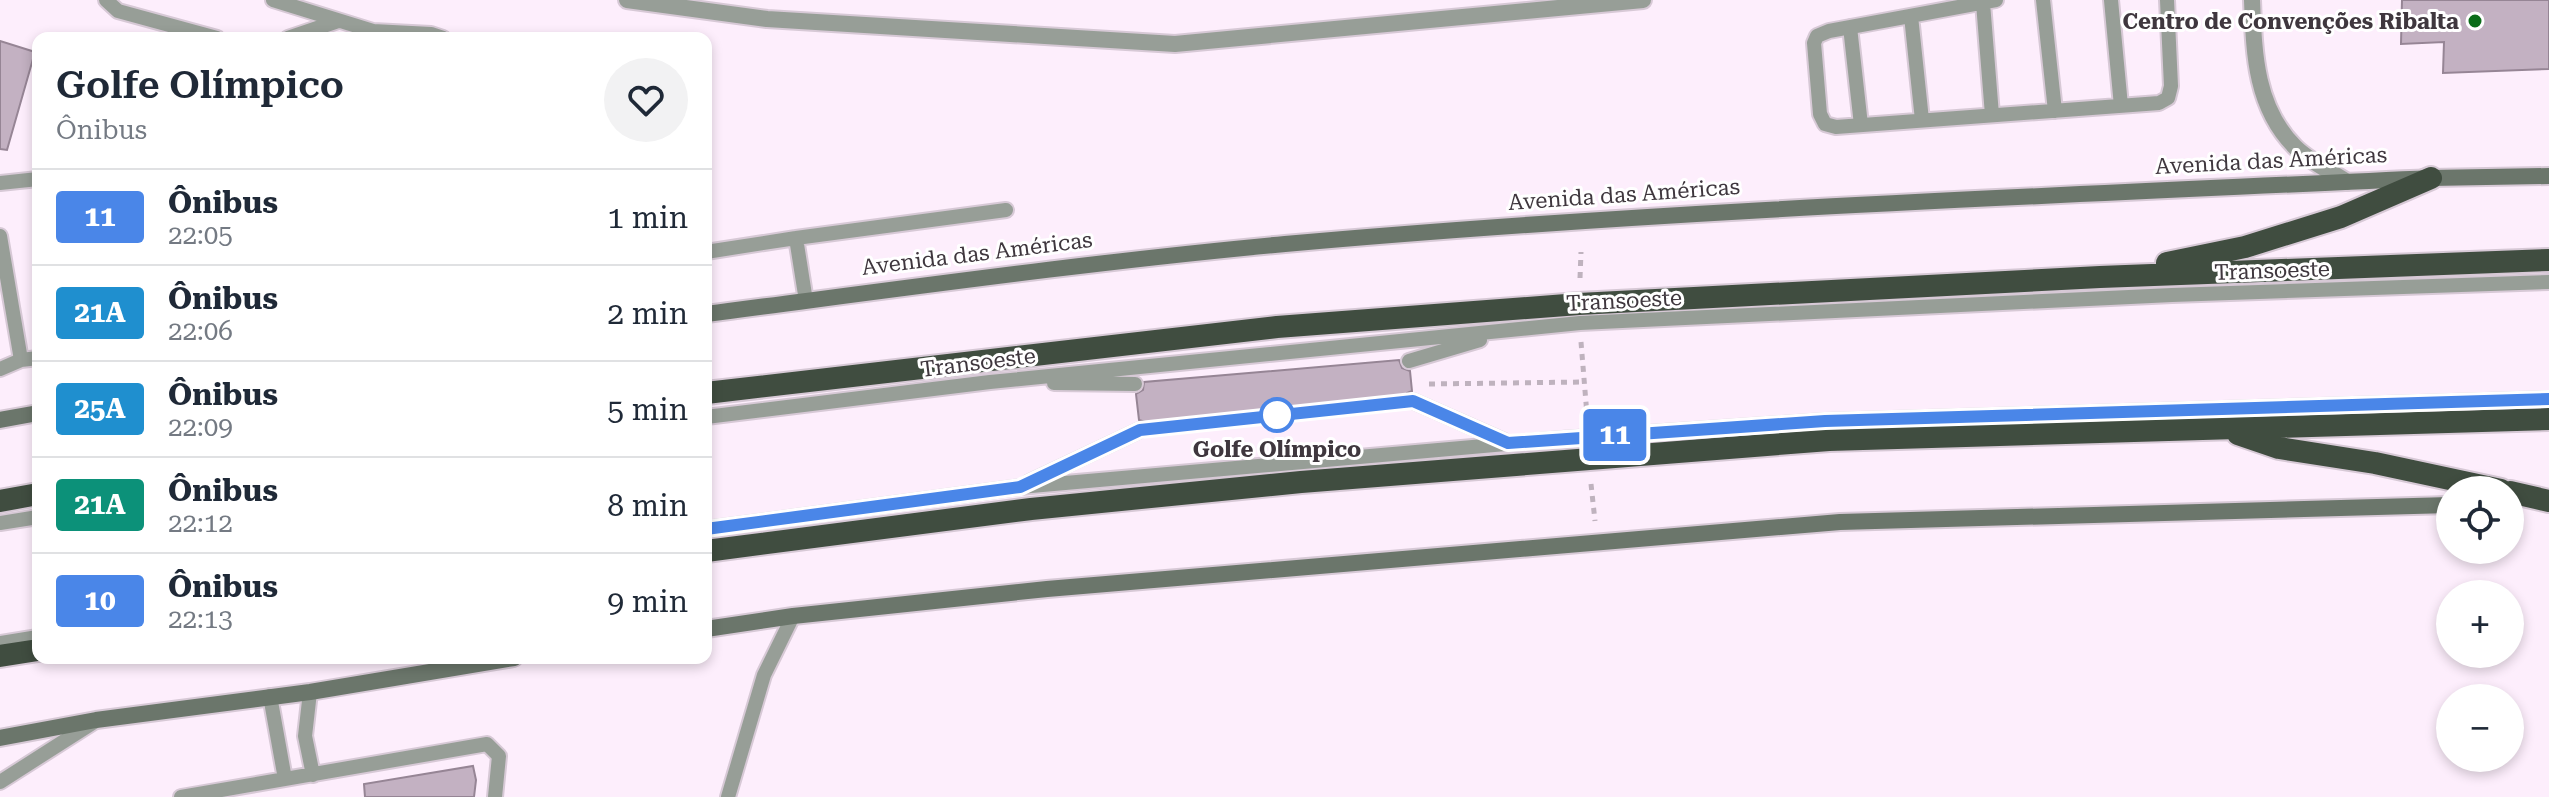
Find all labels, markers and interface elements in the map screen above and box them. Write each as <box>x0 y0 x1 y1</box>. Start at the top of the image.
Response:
place label: Centro de Convenções Ribalta <box>2122 9 2459 34</box>
marker: Centro de Convenções Ribalta <box>2466 12 2484 30</box>
button: heart <box>604 58 688 142</box>
text: Golfe Olímpico <box>56 63 344 107</box>
text: Ônibus <box>56 115 147 145</box>
street label: Avenida das Américas <box>2154 142 2388 179</box>
street label: Avenida das Américas <box>1507 174 1741 215</box>
text: Ônibus <box>168 185 278 220</box>
text: 11 <box>84 200 116 233</box>
text: 1 min <box>607 200 688 235</box>
text: 22:05 <box>168 220 233 250</box>
street label: Avenida das Américas <box>860 227 1094 280</box>
street label: Transoeste <box>2214 256 2330 285</box>
text: Ônibus <box>168 281 278 316</box>
street label: Transoeste <box>1566 285 1683 316</box>
text: 21A <box>74 296 126 329</box>
text: 2 min <box>607 296 688 331</box>
text: 22:06 <box>168 316 233 346</box>
street label: Transoeste <box>919 343 1037 382</box>
text: Ônibus <box>168 377 278 412</box>
text: 25A <box>74 392 126 425</box>
text: 5 min <box>607 392 688 427</box>
marker: Golfe Olímpico <box>1260 398 1294 432</box>
line badge: 11 <box>1579 409 1651 461</box>
text: 22:09 <box>168 412 233 442</box>
text: 11 <box>1599 418 1631 451</box>
place label: Golfe Olímpico <box>1193 437 1361 462</box>
text: Ônibus <box>168 473 278 508</box>
map controls <box>2436 476 2524 772</box>
button: locate <box>2436 476 2524 564</box>
text: 21A <box>74 488 126 521</box>
text: 8 min <box>607 488 688 523</box>
text: 22:12 <box>168 508 233 538</box>
text: Ônibus <box>168 569 278 604</box>
button: + <box>2436 580 2524 668</box>
text: 10 <box>84 584 116 617</box>
text: 9 min <box>607 584 688 619</box>
text: 22:13 <box>168 604 233 634</box>
button: − <box>2436 684 2524 772</box>

